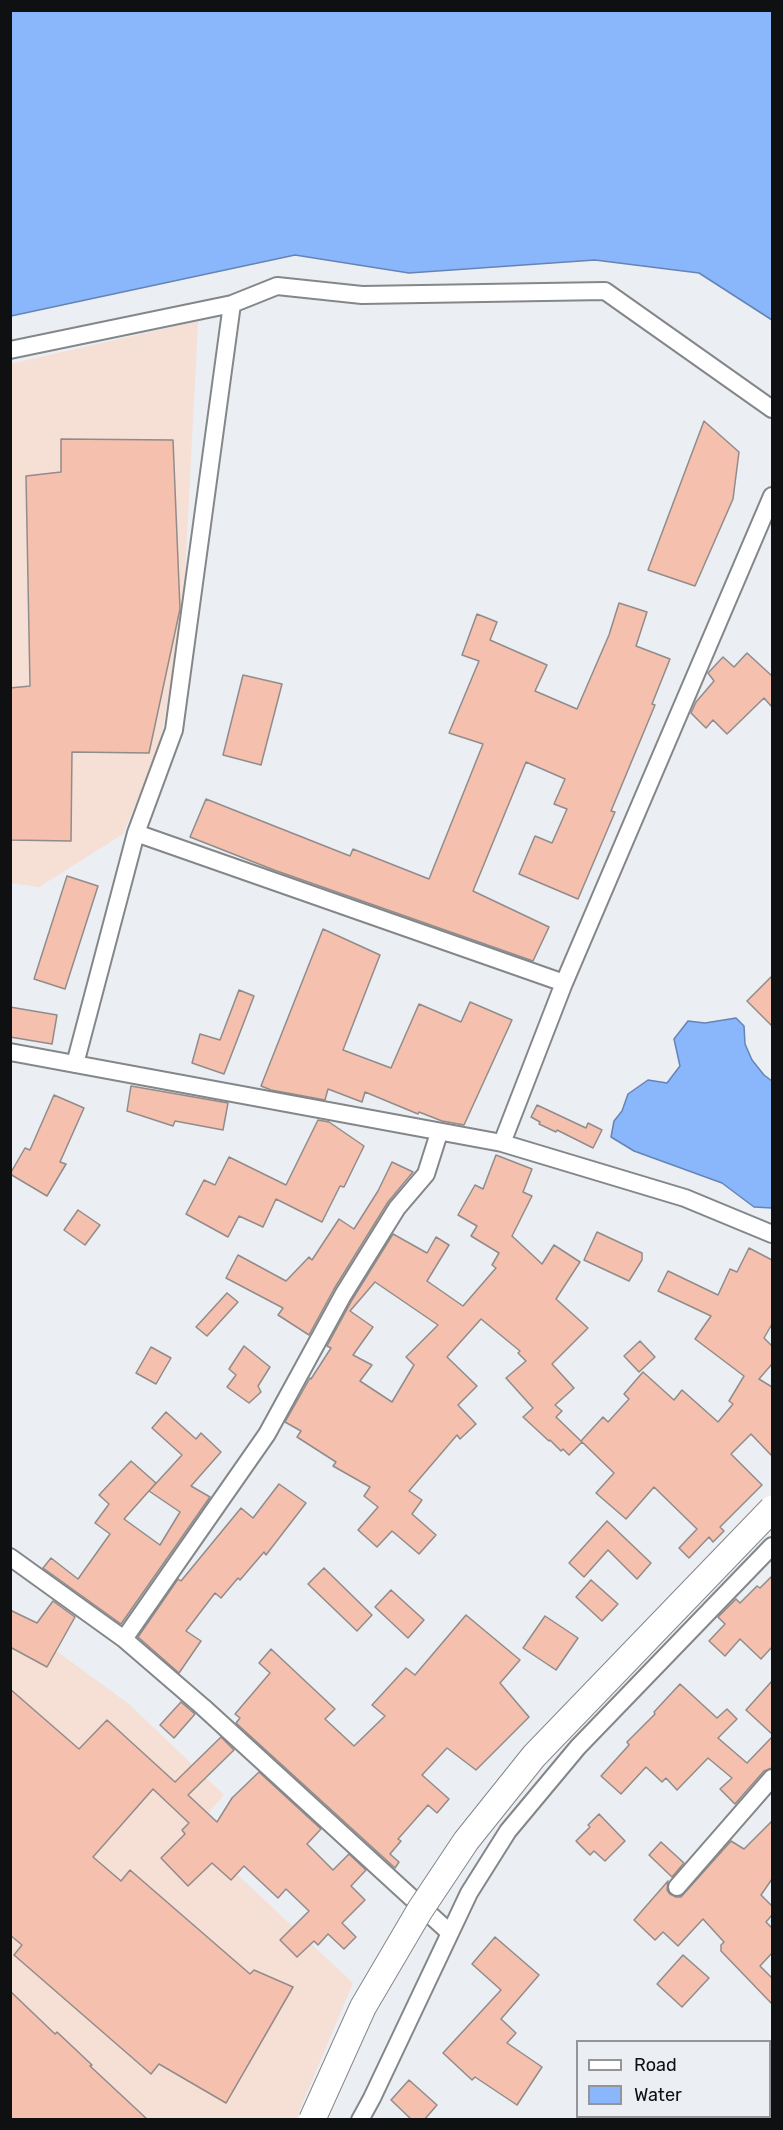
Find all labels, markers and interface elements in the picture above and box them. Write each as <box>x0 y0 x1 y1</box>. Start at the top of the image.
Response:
legend <box>576 2040 771 2118</box>
text: Road <box>634 2054 677 2076</box>
text: Water <box>634 2084 682 2106</box>

